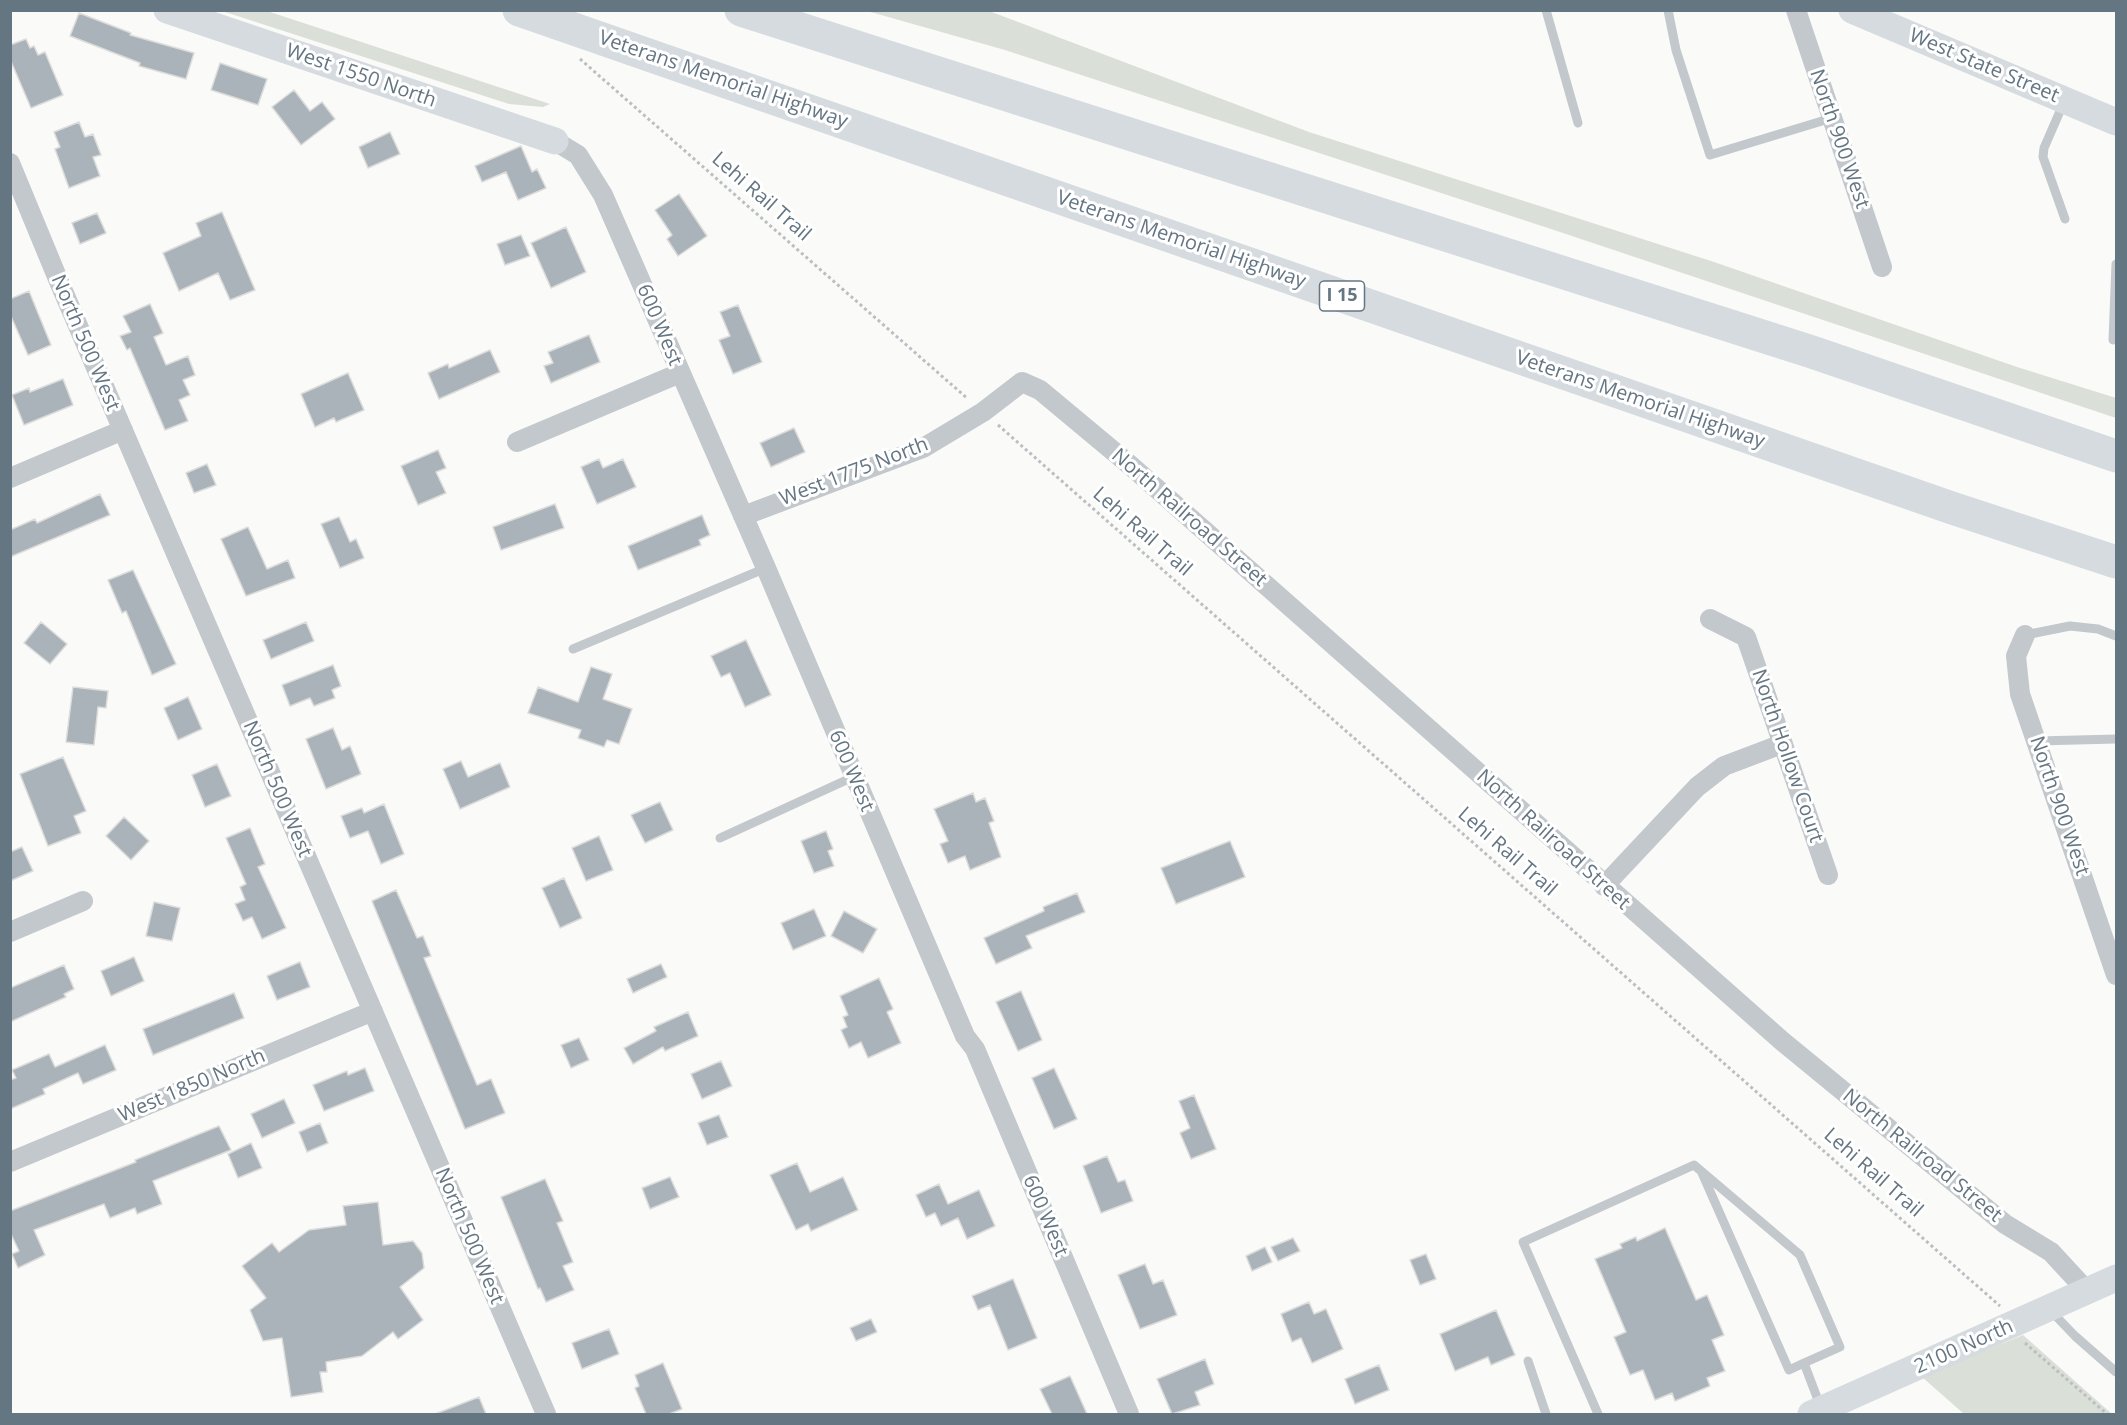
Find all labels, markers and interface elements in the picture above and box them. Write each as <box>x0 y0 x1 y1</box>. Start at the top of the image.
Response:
street label: West State Street <box>1906 24 2062 108</box>
street label: Veterans Memorial Highway <box>595 26 851 134</box>
street label: West 1550 North <box>283 39 439 113</box>
street label: North 900 West <box>1804 66 1874 212</box>
street label: Lehi Rail Trail <box>707 147 815 247</box>
street label: Veterans Memorial Highway <box>1053 186 1309 294</box>
street label: North 500 West <box>45 271 125 415</box>
street label: 600 West <box>631 281 687 369</box>
road number: I 15 <box>1320 281 1364 311</box>
street label: Veterans Memorial Highway <box>1512 346 1768 454</box>
street label: West 1775 North <box>776 433 932 511</box>
street label: North Railroad Street <box>1106 444 1272 592</box>
street label: Lehi Rail Trail <box>1088 482 1196 582</box>
street label: North Hollow Court <box>1746 666 1828 846</box>
street label: North 500 West <box>237 717 317 861</box>
street label: 600 West <box>823 727 879 815</box>
street label: North 900 West <box>2024 733 2094 879</box>
street label: North Railroad Street <box>1471 765 1635 915</box>
street label: Lehi Rail Trail <box>1453 802 1561 902</box>
street label: West 1850 North <box>115 1044 269 1128</box>
street label: North Railroad Street <box>1838 1084 2006 1228</box>
street label: Lehi Rail Trail <box>1819 1123 1927 1223</box>
street label: North 500 West <box>429 1164 509 1308</box>
street label: 600 West <box>1017 1172 1073 1260</box>
street label: 2100 North <box>1911 1315 2017 1379</box>

